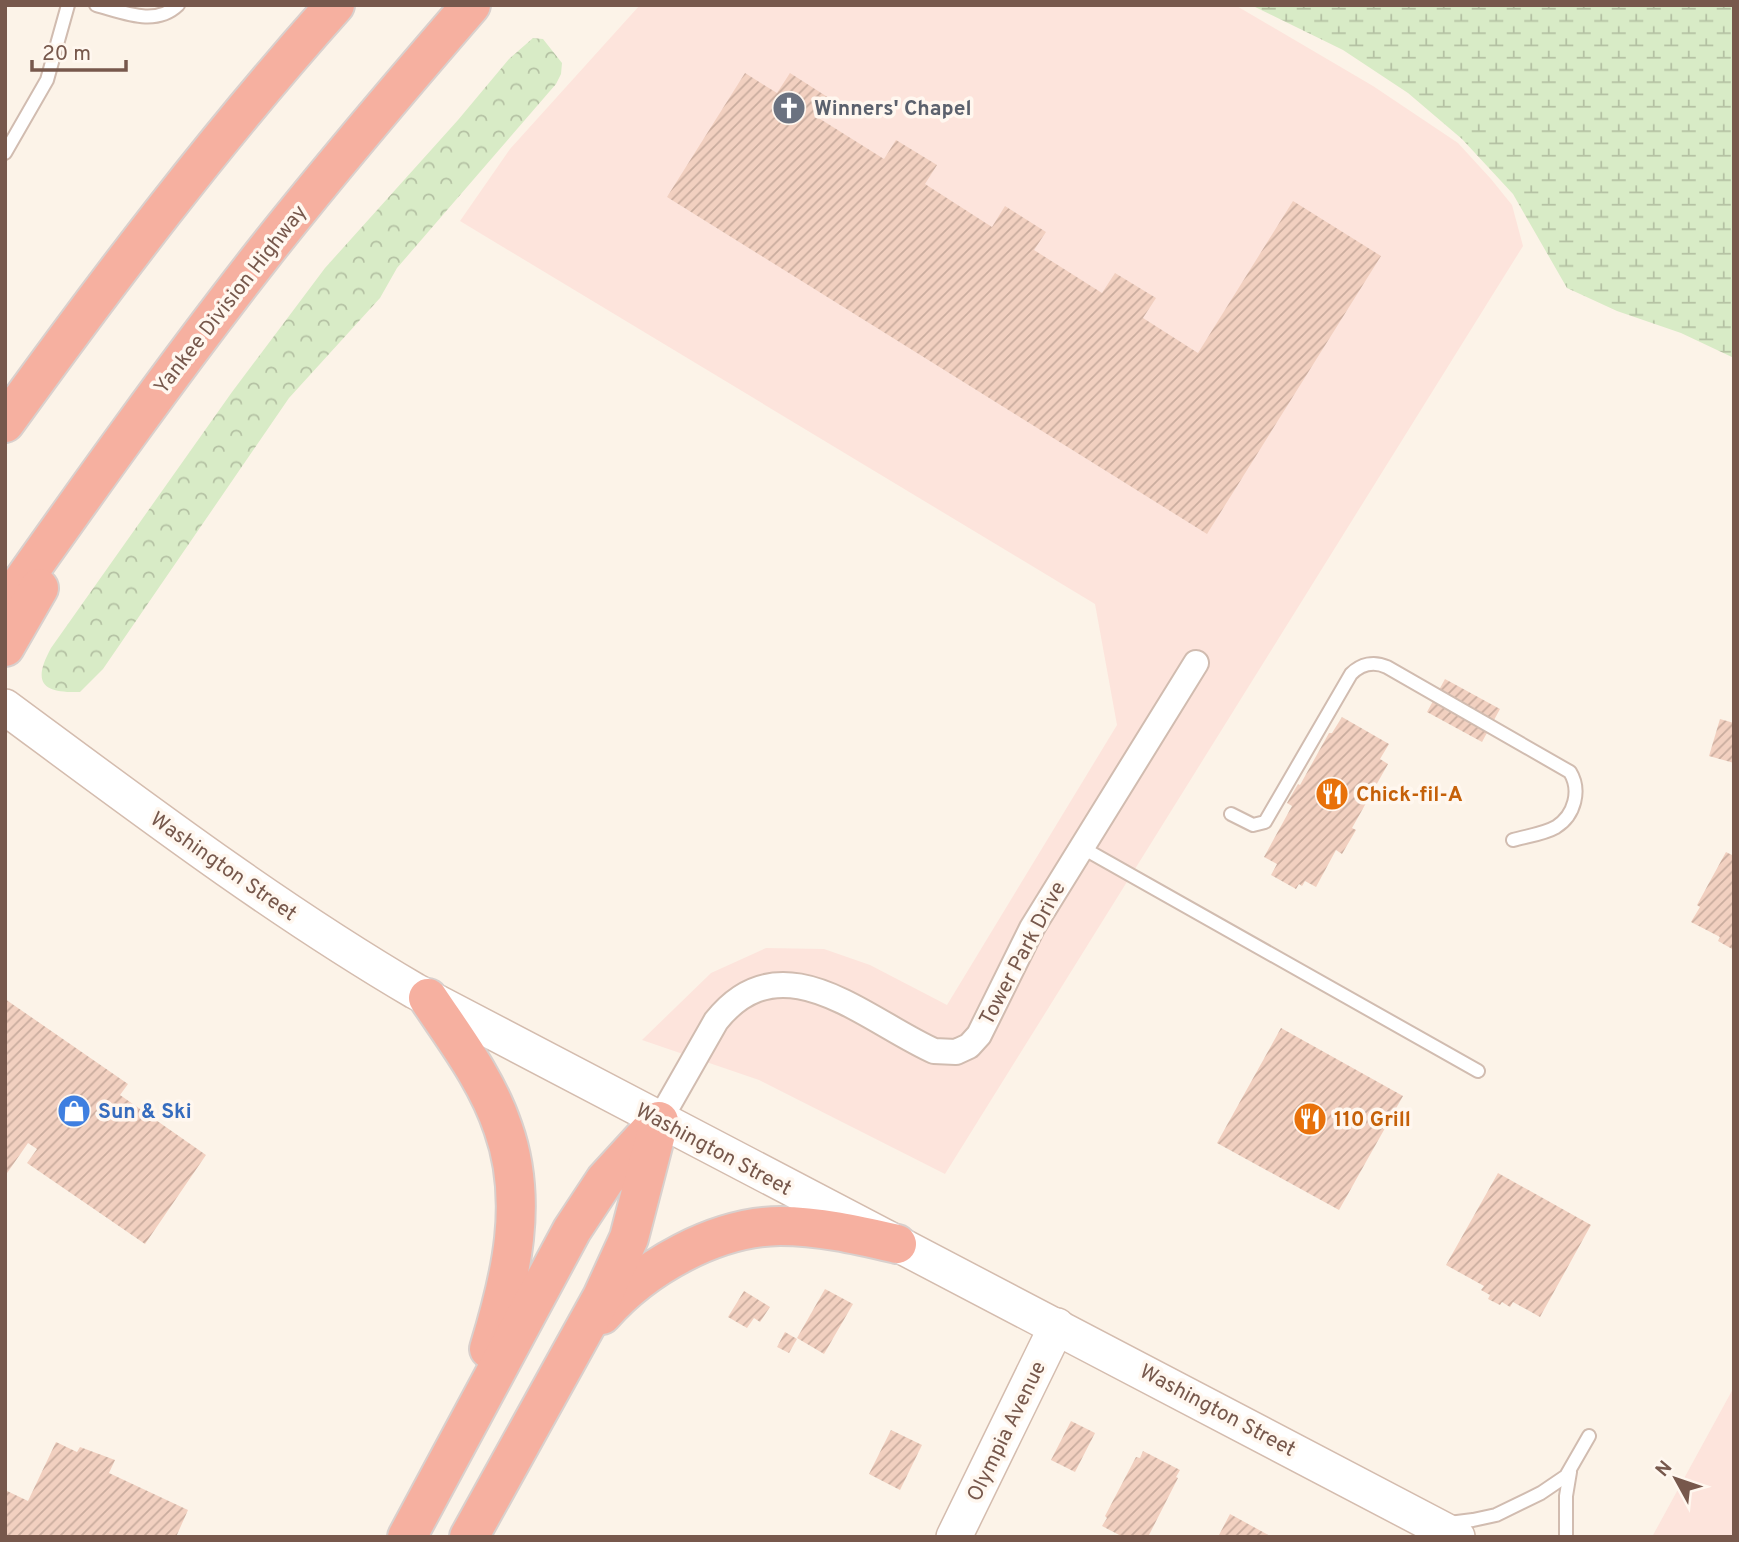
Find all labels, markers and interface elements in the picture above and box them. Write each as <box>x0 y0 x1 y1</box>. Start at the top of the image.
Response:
scale bar <box>32 28 126 72</box>
text: 20 m <box>42 41 91 68</box>
church icon: Winners' Chapel <box>770 89 808 127</box>
place label: Winners' Chapel <box>814 96 972 123</box>
street label: Yankee Division Highway <box>149 200 314 400</box>
restaurant icon: Chick-fil-A <box>1313 775 1351 813</box>
place label: Chick-fil-A <box>1356 782 1463 809</box>
street label: Washington Street <box>145 807 302 928</box>
street label: Tower Park Drive <box>974 877 1073 1030</box>
shop icon: Sun & Ski <box>55 1092 93 1130</box>
street label: Washington Street <box>631 1098 796 1203</box>
place label: Sun & Ski <box>98 1099 192 1126</box>
restaurant icon: 110 Grill <box>1291 1100 1329 1138</box>
place label: 110 Grill <box>1334 1107 1411 1134</box>
street label: Olympia Avenue <box>962 1357 1053 1506</box>
street label: Washington Street <box>1135 1359 1300 1464</box>
north arrow <box>1641 1444 1711 1514</box>
text: N <box>1651 1456 1678 1482</box>

